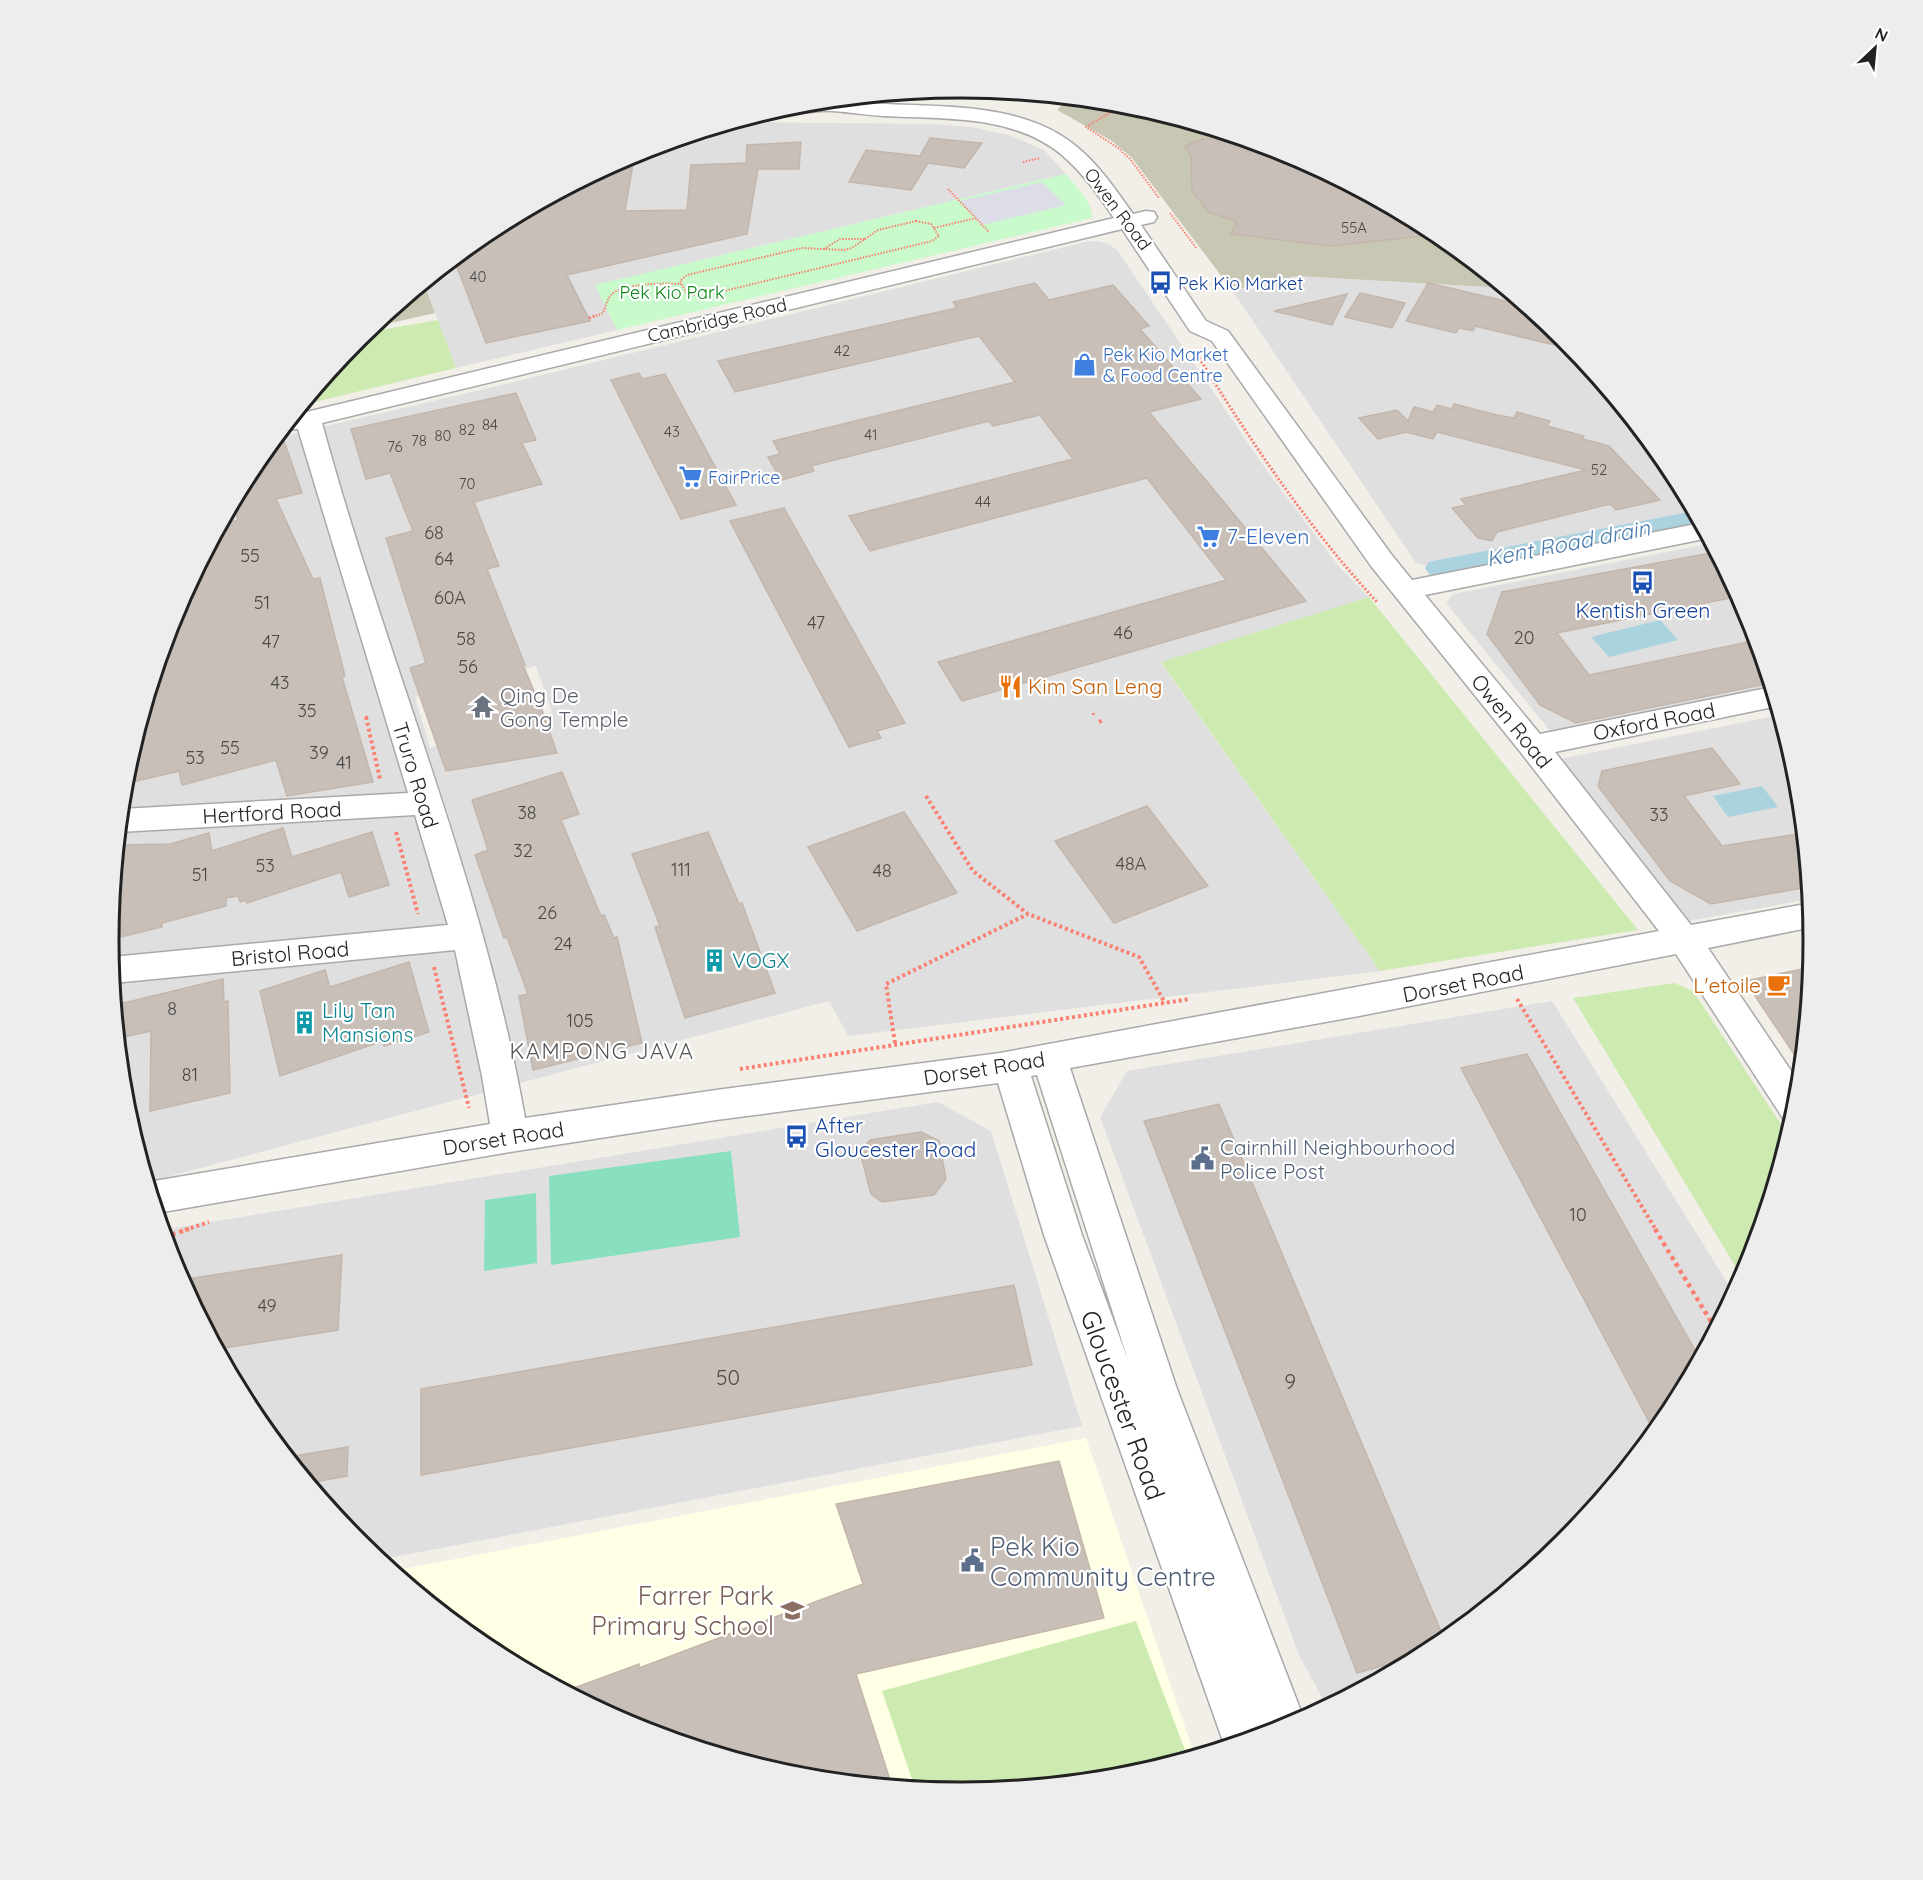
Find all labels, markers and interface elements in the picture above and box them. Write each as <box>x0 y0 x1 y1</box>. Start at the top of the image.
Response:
north arrow <box>1845 18 1905 78</box>
text: N <box>1872 23 1891 46</box>
street label: Owen Road <box>1079 163 1157 255</box>
house number: 55A <box>1341 218 1367 237</box>
house number: 40 <box>470 267 486 286</box>
bus stop icon: Pek Kio Market <box>1147 270 1173 296</box>
place label: Pek Kio Market <box>1178 272 1303 295</box>
park label: Pek Kio Park <box>619 281 725 304</box>
street label: Cambridge Road <box>645 293 789 347</box>
house number: 42 <box>834 341 850 360</box>
place label: Pek Kio Market & Food Centre <box>1103 343 1228 387</box>
shop icon: Pek Kio Market & Food Centre <box>1072 351 1098 377</box>
house number: 84 <box>482 415 498 434</box>
house number: 82 <box>459 420 475 439</box>
house number: 43 <box>664 422 680 441</box>
house number: 41 <box>864 425 878 444</box>
house number: 80 <box>434 426 452 445</box>
house number: 78 <box>411 431 427 450</box>
house number: 76 <box>387 437 403 456</box>
house number: 52 <box>1591 460 1607 479</box>
supermarket icon: FairPrice <box>677 464 703 490</box>
place label: FairPrice <box>708 466 781 489</box>
house number: 70 <box>459 474 475 493</box>
house number: 44 <box>975 492 991 511</box>
water label: Kent Road drain <box>1484 513 1653 573</box>
house number: 68 <box>424 521 444 544</box>
supermarket icon: 7-Eleven <box>1196 523 1222 549</box>
place label: 7-Eleven <box>1227 523 1309 549</box>
house number: 55 <box>240 544 260 567</box>
house number: 64 <box>434 547 454 570</box>
bus stop icon: Kentish Green <box>1630 569 1656 595</box>
house number: 60A <box>434 586 466 609</box>
house number: 51 <box>254 591 270 614</box>
place label: Kentish Green <box>1576 597 1710 623</box>
house number: 47 <box>807 611 825 634</box>
house number: 46 <box>1113 621 1133 644</box>
house number: 20 <box>1514 626 1534 649</box>
house number: 58 <box>456 627 476 650</box>
house number: 47 <box>262 630 280 653</box>
house number: 56 <box>458 655 478 678</box>
street label: Owen Road <box>1466 669 1558 773</box>
house number: 43 <box>271 671 289 694</box>
restaurant icon: Kim San Leng <box>997 673 1023 699</box>
place label: Kim San Leng <box>1028 673 1162 699</box>
place label: Qing De Gong Temple <box>500 682 629 732</box>
temple icon: Qing De Gong Temple <box>469 694 495 720</box>
street label: Oxford Road <box>1591 696 1717 746</box>
house number: 35 <box>297 699 317 722</box>
street label: Truro Road <box>388 719 444 831</box>
house number: 55 <box>220 736 240 759</box>
house number: 39 <box>309 741 329 764</box>
house number: 53 <box>185 746 205 769</box>
house number: 41 <box>336 751 352 774</box>
street label: Hertford Road <box>202 795 342 829</box>
house number: 38 <box>517 801 537 824</box>
house number: 33 <box>1650 803 1668 826</box>
house number: 32 <box>513 839 533 862</box>
house number: 48A <box>1116 852 1147 875</box>
house number: 53 <box>255 854 275 877</box>
house number: 111 <box>671 858 691 881</box>
house number: 48 <box>872 859 892 882</box>
house number: 51 <box>192 863 208 886</box>
house number: 26 <box>537 901 557 924</box>
house number: 24 <box>553 932 573 955</box>
street label: Bristol Road <box>230 935 350 971</box>
building icon: VOGX <box>701 947 727 973</box>
place label: VOGX <box>732 947 789 973</box>
street label: Dorset Road <box>1400 959 1526 1007</box>
place label: L'etoile <box>1693 972 1761 998</box>
cafe icon: L'etoile <box>1766 972 1792 998</box>
house number: 8 <box>167 997 177 1020</box>
place label: Lily Tan Mansions <box>322 997 413 1047</box>
building icon: Lily Tan Mansions <box>291 1009 317 1035</box>
house number: 105 <box>566 1009 594 1032</box>
district label: KAMPONG JAVA <box>509 1037 695 1065</box>
street label: Dorset Road <box>921 1046 1047 1090</box>
house number: 81 <box>182 1063 198 1086</box>
place label: After Gloucester Road <box>815 1112 976 1162</box>
street label: Dorset Road <box>440 1116 566 1160</box>
bus stop icon: After Gloucester Road <box>784 1124 810 1150</box>
place label: Cairnhill Neighbourhood Police Post <box>1220 1134 1455 1184</box>
public building icon: Cairnhill Neighbourhood Police Post <box>1189 1146 1215 1172</box>
house number: 10 <box>1569 1203 1587 1226</box>
house number: 49 <box>257 1294 277 1317</box>
street label: Gloucester Road <box>1073 1306 1173 1504</box>
house number: 50 <box>716 1364 740 1390</box>
house number: 9 <box>1284 1368 1296 1394</box>
place label: Pek Kio Community Centre <box>990 1530 1216 1593</box>
public building icon: Pek Kio Community Centre <box>959 1548 985 1574</box>
place label: Farrer Park Primary School <box>591 1579 774 1642</box>
school or university icon: Farrer Park Primary School <box>779 1597 805 1623</box>

